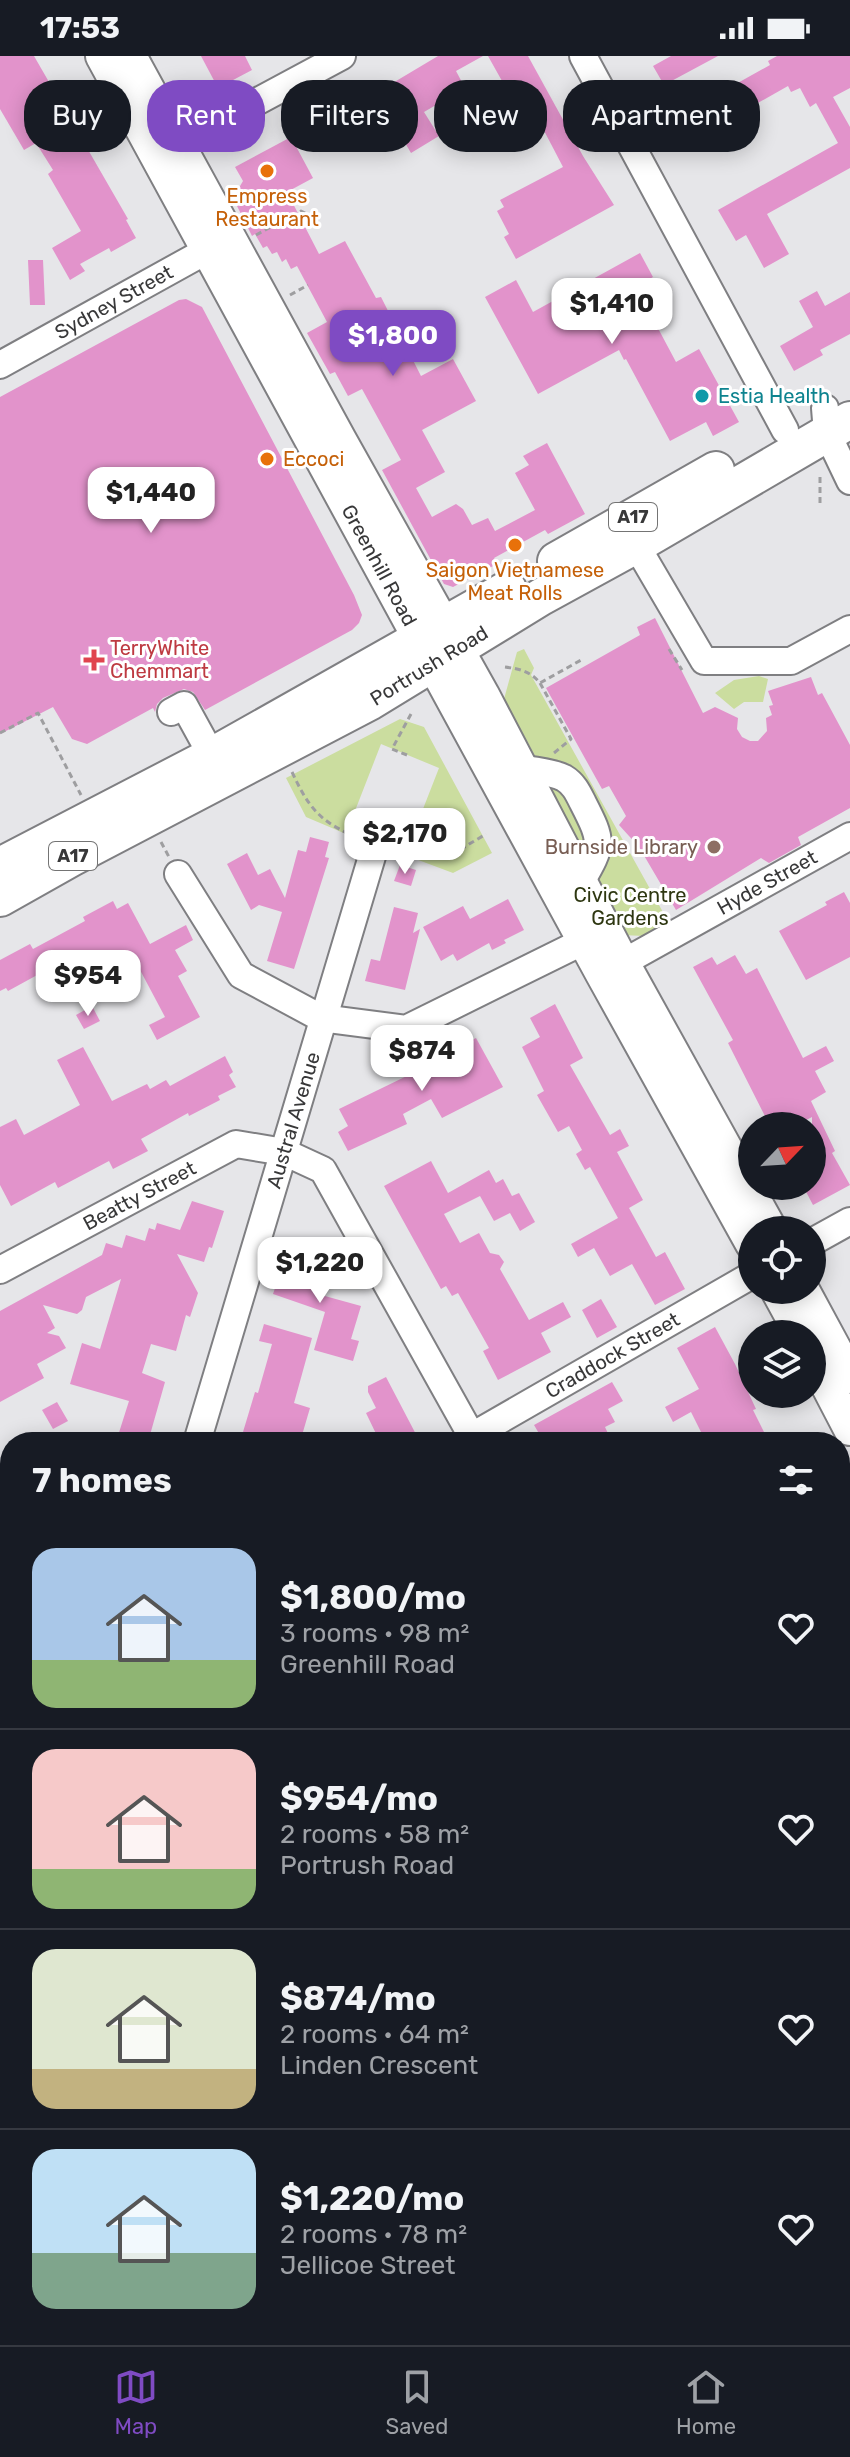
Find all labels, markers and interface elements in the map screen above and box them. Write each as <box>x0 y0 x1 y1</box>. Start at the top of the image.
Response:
text: 17:53 <box>40 10 120 46</box>
chip: Buy <box>24 80 131 152</box>
chip: Rent <box>147 80 265 152</box>
chip: Filters <box>281 80 418 152</box>
chip: New <box>434 80 547 152</box>
chip: Apartment <box>563 80 760 152</box>
marker: Empress Restaurant <box>258 162 276 180</box>
place label: Empress Restaurant <box>215 184 319 231</box>
street label: Sydney Street <box>51 260 177 344</box>
pin: $1,410 <box>547 278 677 346</box>
text: $1,410 <box>569 288 655 319</box>
pin: $1,800 <box>328 310 458 378</box>
text: $1,800 <box>348 320 438 351</box>
place label: Estia Health <box>718 384 830 408</box>
marker: Estia Health <box>693 387 711 405</box>
place label: Eccoci <box>283 447 344 471</box>
marker: Eccoci <box>258 450 276 468</box>
pin: $1,440 <box>86 467 216 535</box>
text: $1,440 <box>106 477 196 508</box>
street label: Greenhill Road <box>337 500 422 630</box>
road number: A17 <box>609 503 657 531</box>
marker: Saigon Vietnamese Meat Rolls <box>506 536 524 554</box>
place label: Saigon Vietnamese Meat Rolls <box>426 558 604 605</box>
street label: Portrush Road <box>366 620 492 711</box>
place label: TerryWhite Chemmart <box>110 636 209 683</box>
marker: TerryWhite Chemmart <box>85 651 103 669</box>
pin: $2,170 <box>340 808 470 876</box>
text: $2,170 <box>362 818 448 849</box>
place label: Burnside Library <box>545 835 698 859</box>
marker: Burnside Library <box>705 838 723 856</box>
road number: A17 <box>49 842 97 870</box>
street label: Hyde Street <box>713 845 821 920</box>
park label: Civic Centre Gardens <box>574 883 686 930</box>
pin: $954 <box>41 950 135 1018</box>
text: $954 <box>54 960 122 991</box>
pin: $874 <box>375 1025 469 1093</box>
text: $874 <box>389 1035 455 1066</box>
street label: Austral Avenue <box>261 1049 325 1191</box>
north arrow <box>738 1112 826 1200</box>
map controls <box>738 1112 826 1408</box>
street label: Beatty Street <box>79 1156 200 1235</box>
button: locate <box>738 1216 826 1304</box>
pin: $1,220 <box>255 1237 385 1305</box>
text: $1,220 <box>276 1247 365 1278</box>
street label: Craddock Street <box>541 1307 684 1403</box>
button: layers <box>738 1320 826 1408</box>
icon: filters <box>774 1458 818 1502</box>
text: 7 homes <box>32 1460 172 1501</box>
text: $1,800/mo <box>280 1577 466 1618</box>
icon: home <box>96 1580 192 1676</box>
icon: heart <box>774 1606 818 1650</box>
text: 3 rooms · 98 m² <box>280 1618 469 1649</box>
text: Greenhill Road <box>280 1649 455 1680</box>
text: $954/mo <box>280 1778 438 1819</box>
icon: home <box>96 1781 192 1877</box>
icon: heart <box>774 1807 818 1851</box>
text: 2 rooms · 58 m² <box>280 1819 469 1850</box>
text: Portrush Road <box>280 1850 454 1881</box>
text: $874/mo <box>280 1978 436 2019</box>
icon: home <box>96 1981 192 2077</box>
icon: heart <box>774 2007 818 2051</box>
text: 2 rooms · 64 m² <box>280 2019 469 2050</box>
text: Linden Crescent <box>280 2050 478 2081</box>
text: $1,220/mo <box>280 2178 464 2219</box>
icon: home <box>96 2181 192 2277</box>
icon: heart <box>774 2207 818 2251</box>
text: 2 rooms · 78 m² <box>280 2219 467 2250</box>
text: Jellicoe Street <box>280 2250 455 2281</box>
tab: Map <box>114 2365 158 2440</box>
tab: Saved <box>385 2365 448 2440</box>
tab: Home <box>676 2365 736 2440</box>

